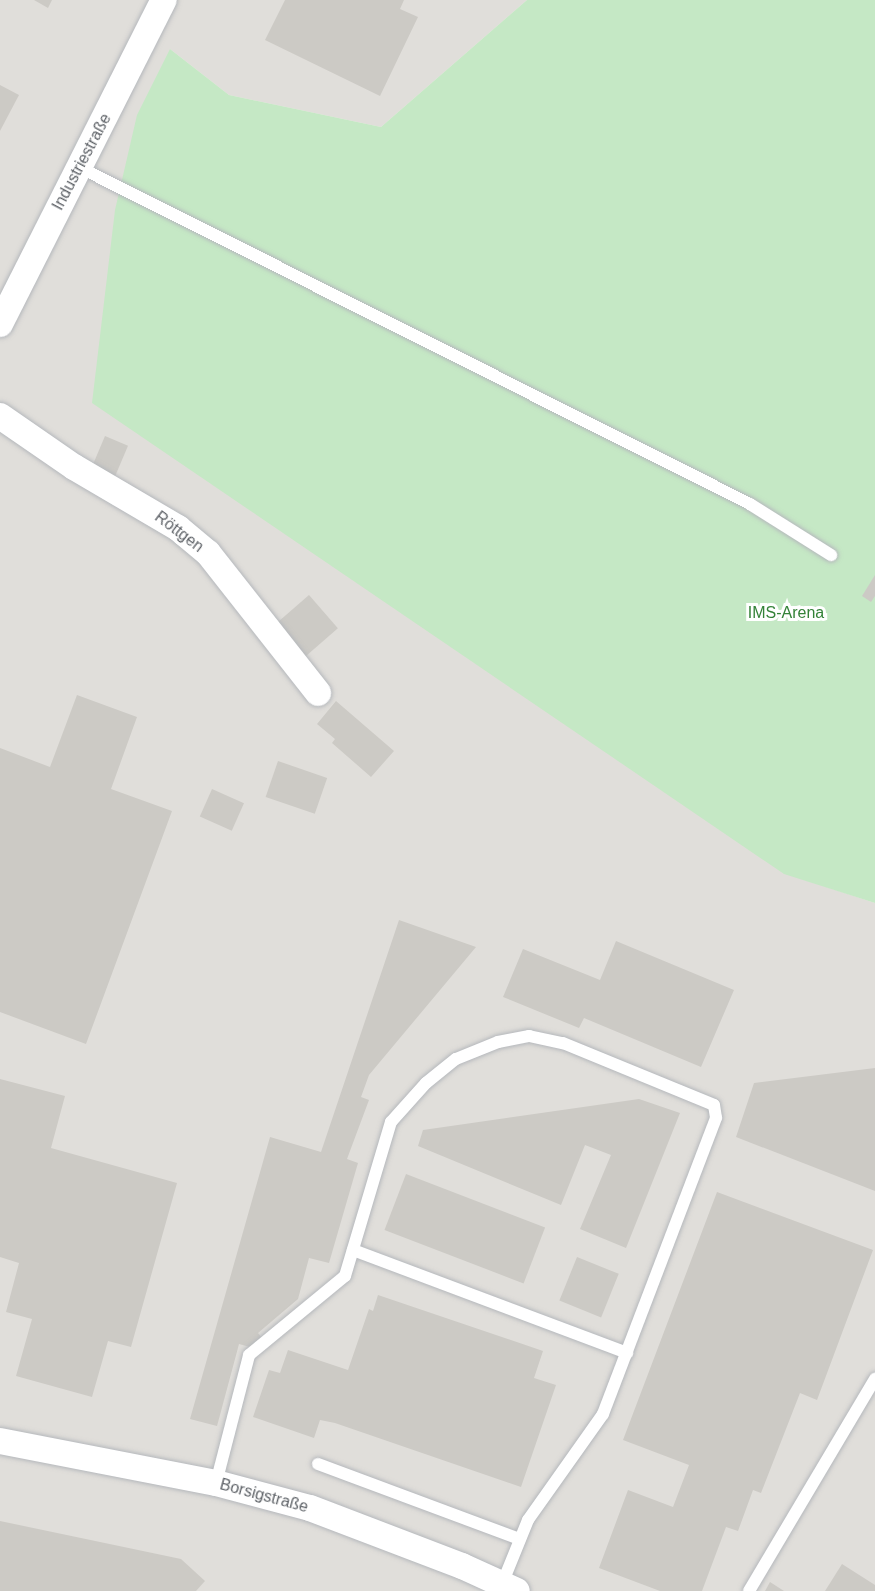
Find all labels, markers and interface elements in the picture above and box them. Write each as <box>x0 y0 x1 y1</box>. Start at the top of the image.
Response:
street label: Industriestraße <box>48 110 116 214</box>
street label: Röttgen <box>151 507 207 557</box>
park label: IMS-Arena <box>748 603 824 623</box>
street label: Borsigstraße <box>218 1475 310 1517</box>

